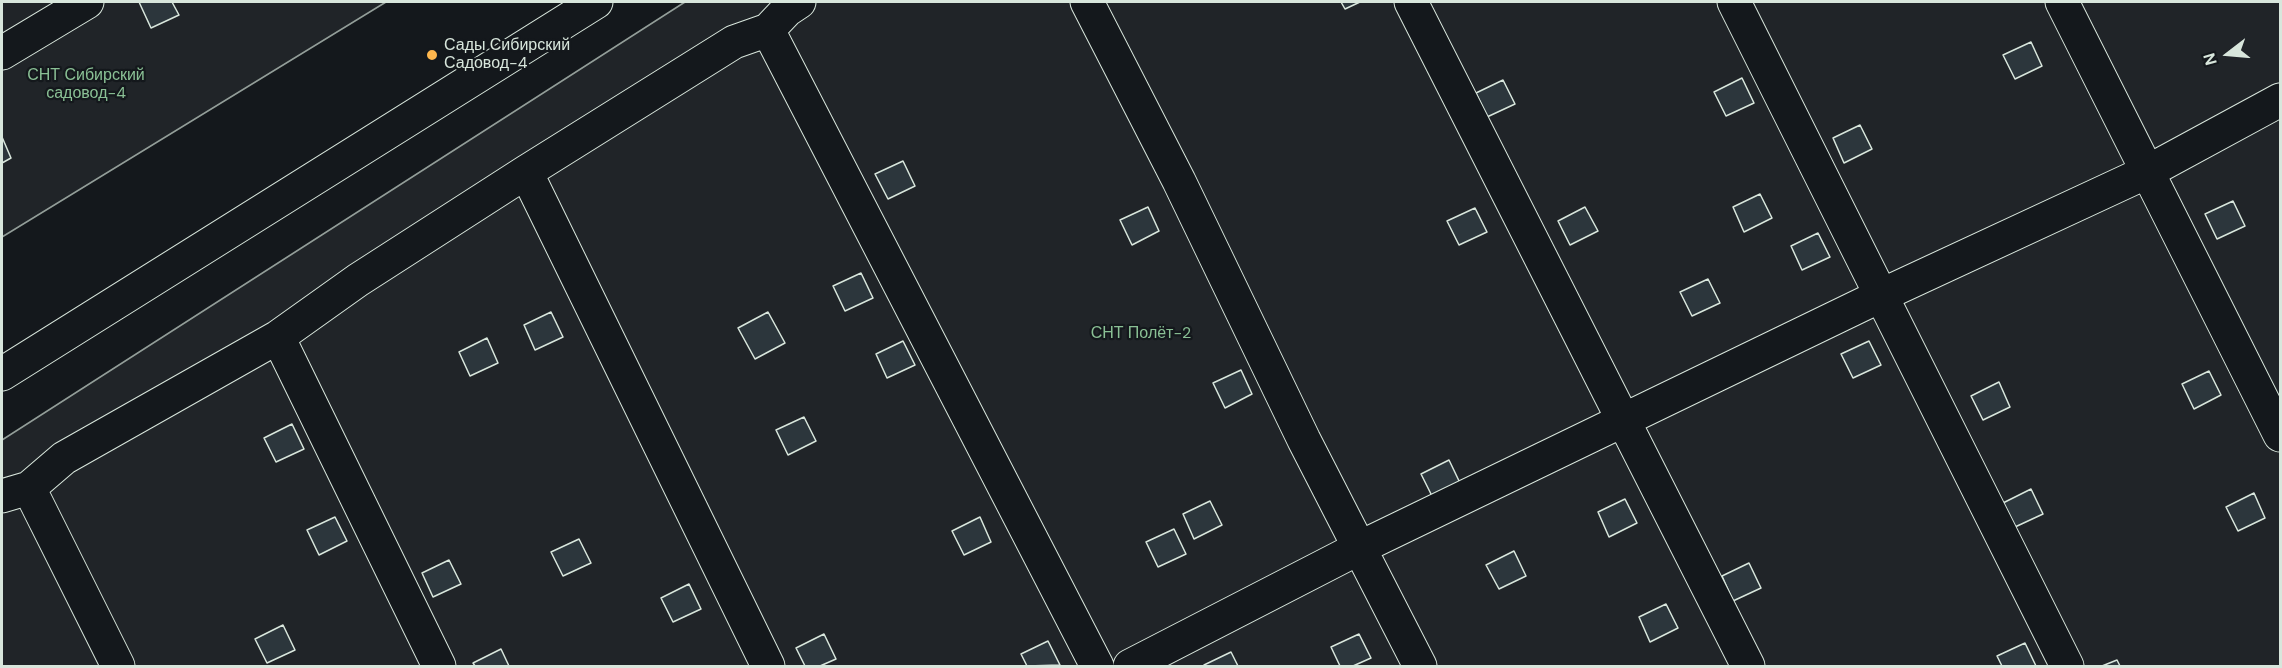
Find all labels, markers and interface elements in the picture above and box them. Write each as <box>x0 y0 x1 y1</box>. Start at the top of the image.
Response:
north arrow <box>2198 24 2258 84</box>
place label: Сады Сибирский Садовод-4 <box>444 36 570 74</box>
marker: Сады Сибирский Садовод-4 <box>425 48 439 62</box>
text: N <box>2199 51 2222 68</box>
park label: СНТ Сибирский садовод-4 <box>27 66 145 104</box>
park label: СНТ Полёт-2 <box>1091 324 1191 344</box>

